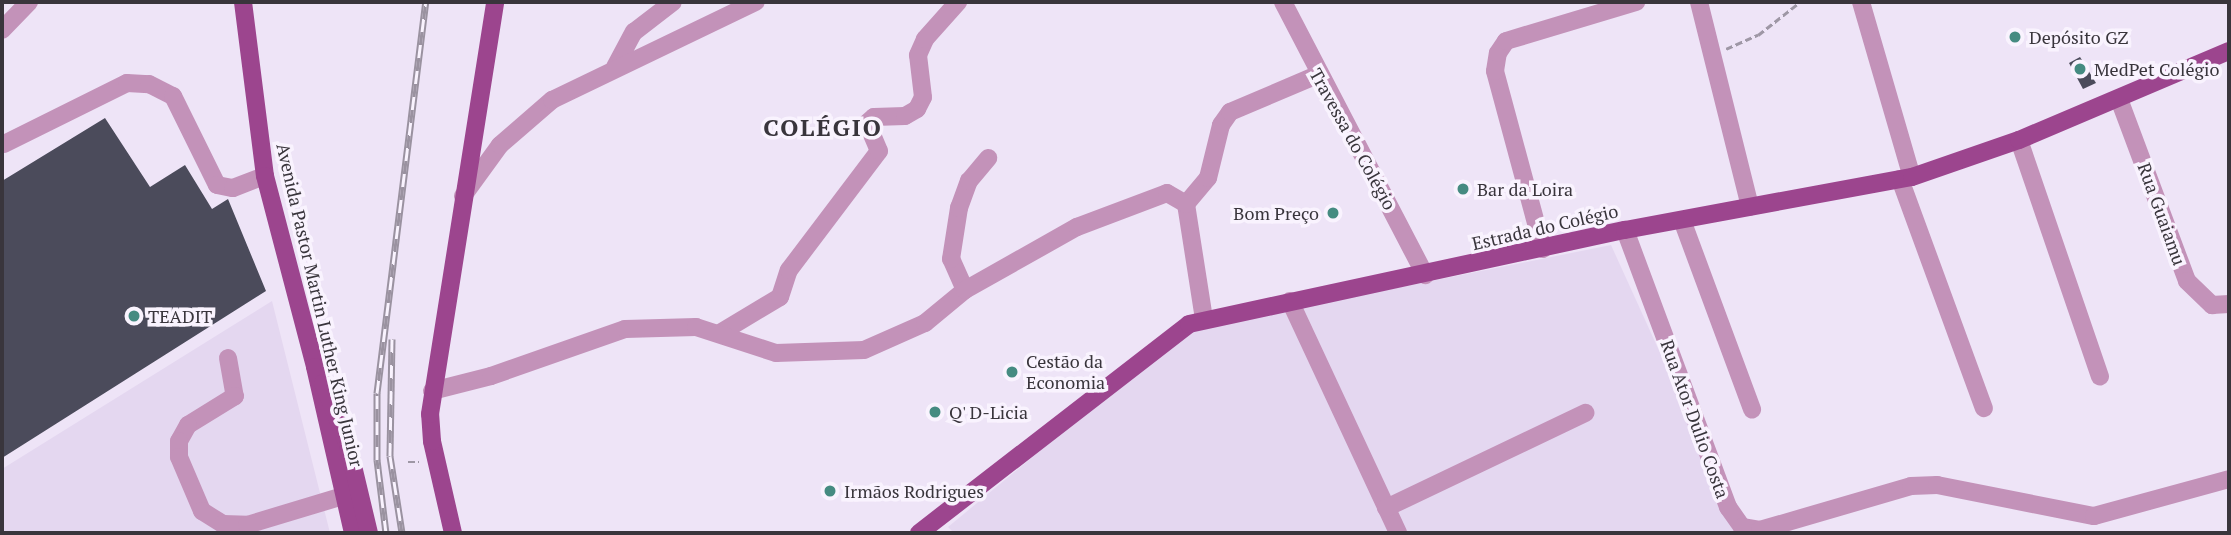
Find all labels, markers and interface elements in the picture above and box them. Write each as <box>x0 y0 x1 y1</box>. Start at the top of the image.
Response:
place label: Depósito GZ <box>2029 26 2129 48</box>
marker: Depósito GZ <box>2007 29 2023 45</box>
place label: MedPet Colégio <box>2094 58 2219 80</box>
marker: MedPet Colégio <box>2072 61 2088 77</box>
street label: Travessa do Colégio <box>1305 65 1401 213</box>
district label: COLÉGIO <box>764 114 882 142</box>
street label: Avenida Pastor Martin Luther King Junior <box>272 141 368 469</box>
street label: Rua Guaiamu <box>2133 160 2191 268</box>
place label: Bar da Loira <box>1477 178 1573 200</box>
marker: Bar da Loira <box>1455 181 1471 197</box>
street label: Estrada do Colégio <box>1470 200 1620 254</box>
place label: Bom Preço <box>1233 202 1319 224</box>
marker: Bom Preço <box>1325 205 1341 221</box>
place label: TEADIT <box>148 305 212 327</box>
marker: TEADIT <box>126 308 142 324</box>
street label: Rua Ator Dulio Costa <box>1656 337 1734 501</box>
place label: Cestão da Economia <box>1026 351 1105 394</box>
marker: Cestão da Economia <box>1004 364 1020 380</box>
place label: Q' D-Licia <box>949 401 1029 423</box>
marker: Q' D-Licia <box>927 404 943 420</box>
place label: Irmãos Rodrigues <box>844 480 984 502</box>
marker: Irmãos Rodrigues <box>822 483 838 499</box>

